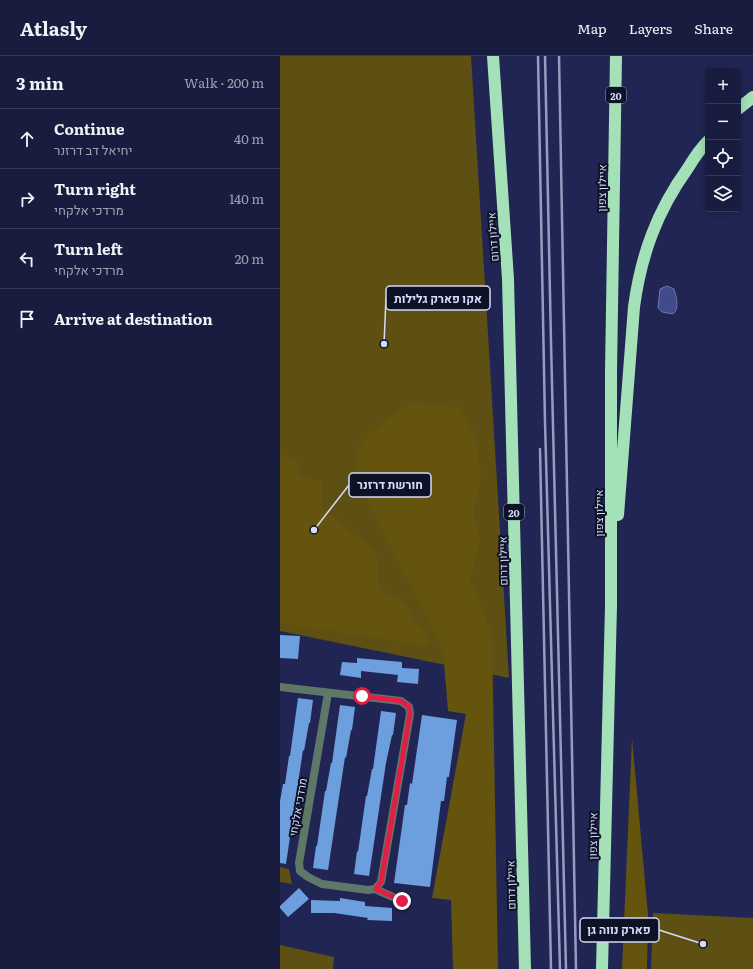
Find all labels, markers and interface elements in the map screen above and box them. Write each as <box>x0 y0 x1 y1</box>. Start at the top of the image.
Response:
text: Atlasly <box>20 14 87 42</box>
text: Map <box>577 18 607 38</box>
text: Layers <box>629 18 672 38</box>
text: Share <box>694 18 733 38</box>
map controls <box>705 68 741 212</box>
button: + <box>705 68 741 104</box>
text: 3 min <box>16 70 64 95</box>
text: Walk · 200 m <box>184 73 264 92</box>
road number: 20 <box>606 87 626 103</box>
button: − <box>705 104 741 140</box>
text: Continue <box>54 117 124 140</box>
icon: ahead <box>16 128 38 150</box>
text: 40 m <box>234 129 264 148</box>
text: יחיאל דב דרזנר <box>54 140 132 159</box>
button: locate <box>705 140 741 176</box>
street label: איילון צפון <box>593 164 609 212</box>
button: layers <box>705 176 741 212</box>
text: Turn right <box>54 177 136 200</box>
icon: right <box>16 188 38 210</box>
text: 140 m <box>229 189 264 208</box>
text: מרדכי אלקחי <box>54 200 124 219</box>
street label: איילון דרום <box>482 212 502 262</box>
text: Turn left <box>54 237 123 260</box>
icon: left <box>16 248 38 270</box>
text: 20 m <box>235 249 264 268</box>
text: מרדכי אלקחי <box>54 260 124 279</box>
callout: אקו פארק גלילות <box>386 286 490 310</box>
text: אקו פארק גלילות <box>394 289 482 307</box>
text: Arrive at destination <box>54 307 213 330</box>
icon: arrive <box>16 308 38 330</box>
callout: חורשת דרזנר <box>349 473 431 497</box>
text: חורשת דרזנר <box>357 475 423 493</box>
street label: איילון צפון <box>590 489 606 537</box>
road number: 20 <box>504 504 524 520</box>
street label: איילון דרום <box>494 536 510 586</box>
route start <box>353 687 371 705</box>
street label: מרדכי אלקחי <box>284 777 310 837</box>
street label: איילון צפון <box>584 812 600 860</box>
street label: איילון דרום <box>502 860 518 910</box>
route end <box>393 892 411 910</box>
callout: פארק נווה גן <box>580 918 659 942</box>
text: פארק נווה גן <box>587 920 651 938</box>

